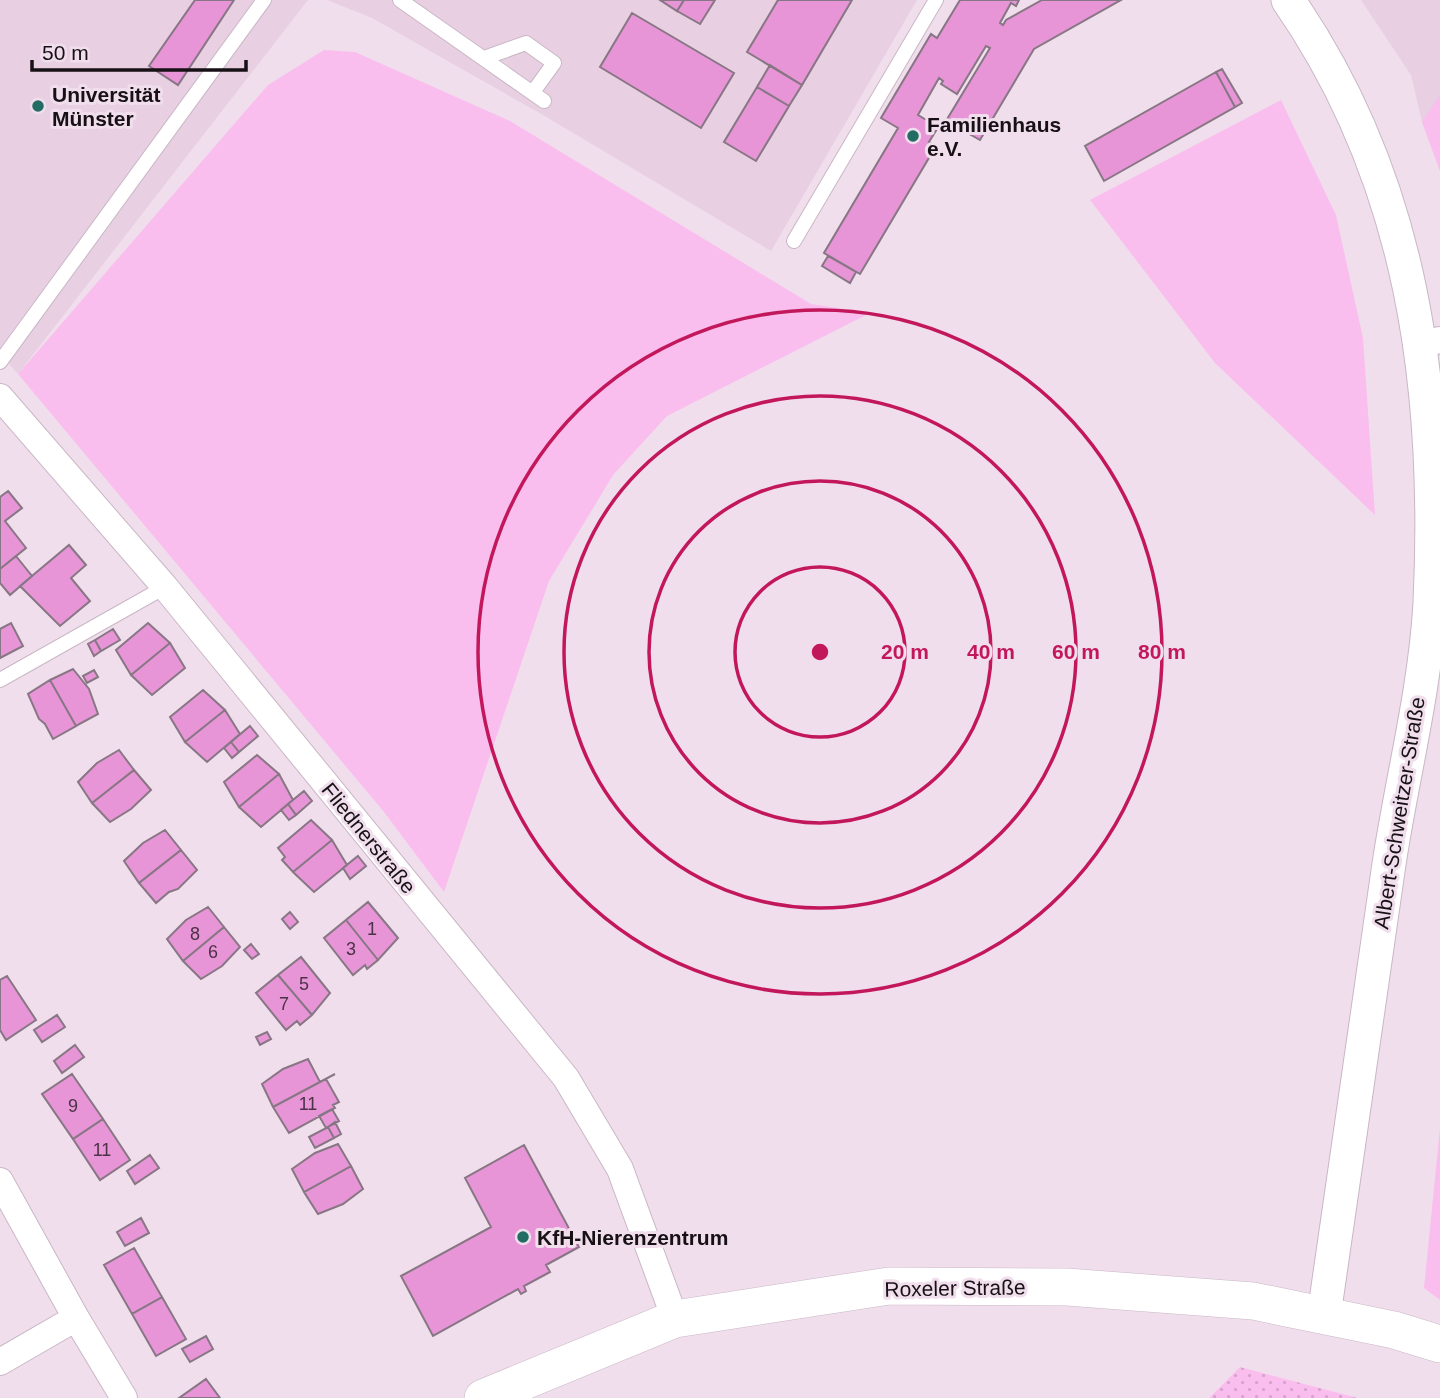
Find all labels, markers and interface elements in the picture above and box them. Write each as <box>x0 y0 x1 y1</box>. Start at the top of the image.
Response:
scale bar <box>32 28 245 72</box>
text: 50 m <box>42 41 89 64</box>
place label: Universität Münster <box>52 83 161 130</box>
marker: Universität Münster <box>30 98 46 114</box>
place label: Familienhaus e.V. <box>927 113 1061 160</box>
marker: Familienhaus e.V. <box>905 128 921 144</box>
centre of rings <box>808 640 832 664</box>
text: 20 m <box>881 640 929 663</box>
text: 40 m <box>967 640 1015 663</box>
text: 60 m <box>1052 640 1100 663</box>
text: 80 m <box>1138 640 1186 663</box>
street label: Albert-Schweitzer-Straße <box>1369 695 1429 931</box>
street label: Fliednerstraße <box>317 778 421 898</box>
house number: 1 <box>367 919 377 939</box>
house number: 8 <box>190 924 200 944</box>
house number: 3 <box>346 939 356 959</box>
house number: 6 <box>208 942 218 962</box>
house number: 5 <box>299 974 309 994</box>
house number: 7 <box>279 994 289 1014</box>
house number: 11 <box>299 1094 317 1114</box>
house number: 9 <box>68 1096 78 1116</box>
house number: 11 <box>93 1140 111 1160</box>
place label: KfH-Nierenzentrum <box>537 1226 728 1249</box>
marker: KfH-Nierenzentrum <box>515 1229 531 1245</box>
street label: Roxeler Straße <box>884 1275 1026 1301</box>

